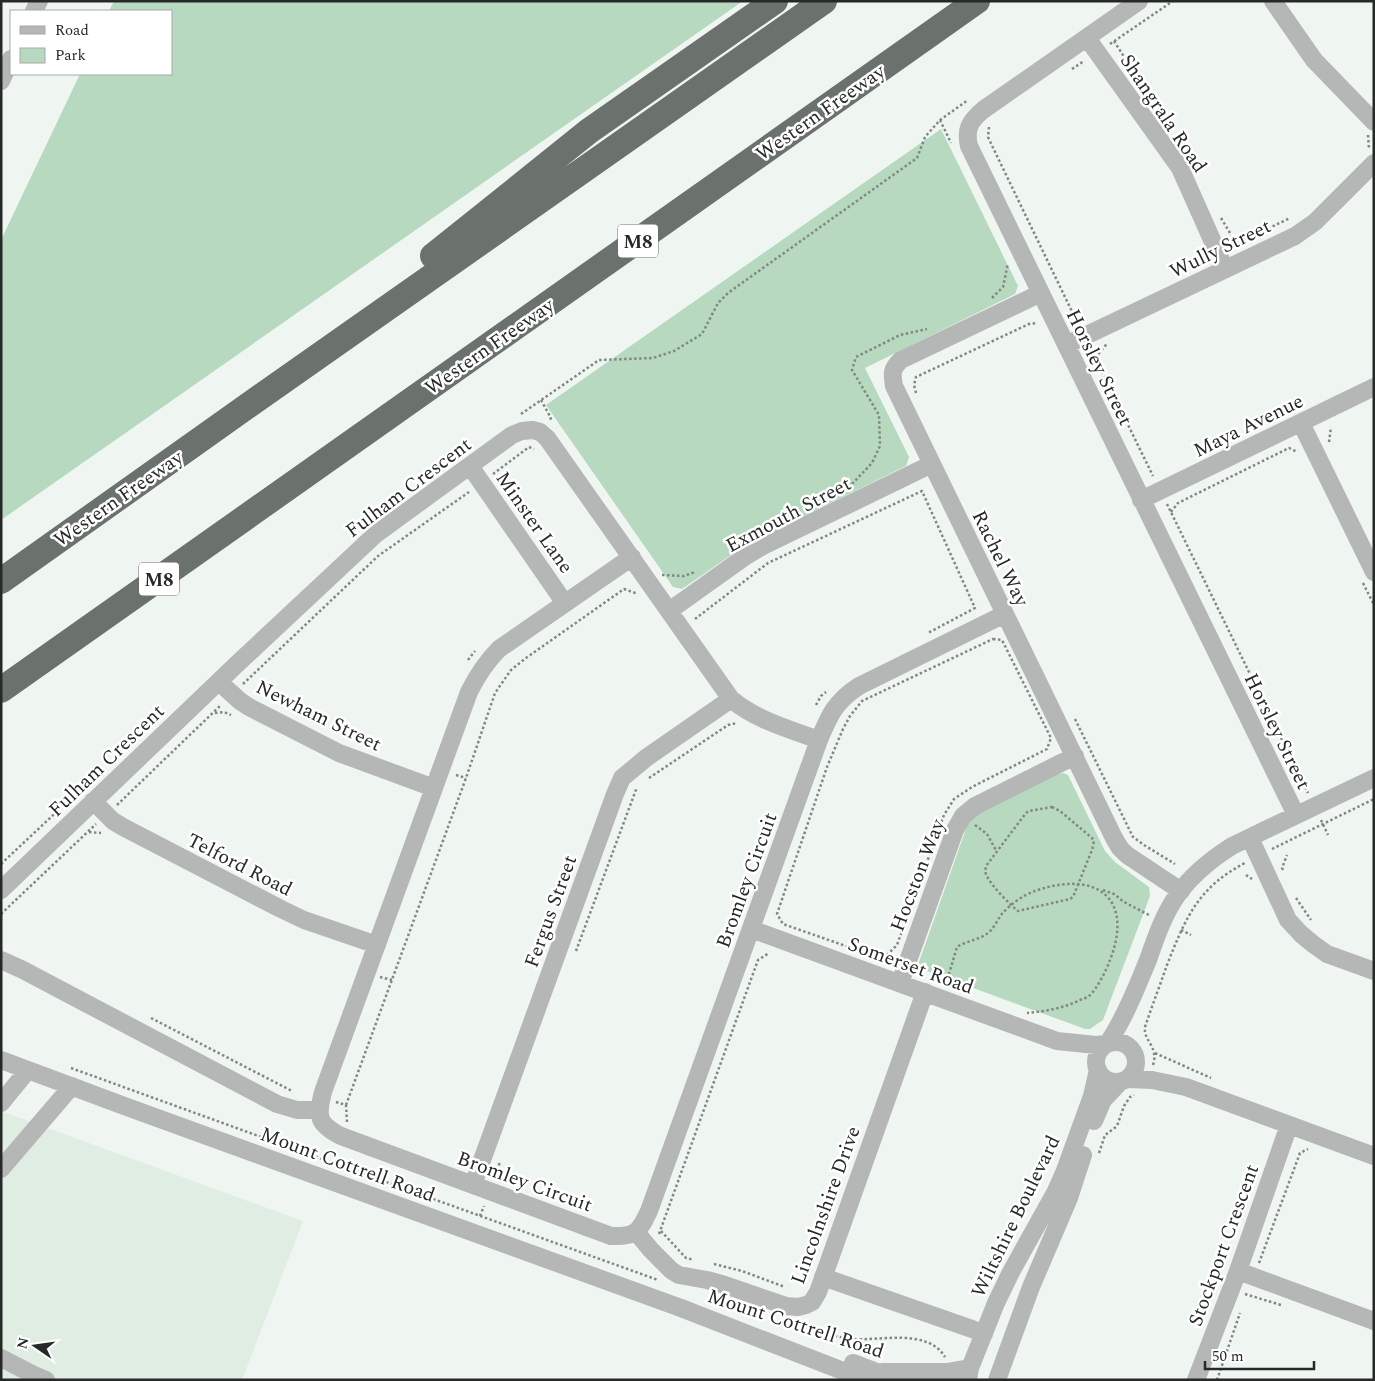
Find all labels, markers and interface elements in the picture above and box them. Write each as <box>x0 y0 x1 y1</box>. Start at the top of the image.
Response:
legend <box>10 10 172 75</box>
text: Road <box>55 19 89 42</box>
text: Park <box>55 44 86 67</box>
street label: Shangrala Road <box>1112 48 1214 179</box>
street label: Western Freeway <box>750 56 893 169</box>
street label: Wully Street <box>1165 211 1276 286</box>
road number: M8 <box>618 225 658 258</box>
street label: Western Freeway <box>419 290 562 403</box>
street label: Horsley Street <box>1058 304 1140 431</box>
street label: Maya Avenue <box>1188 386 1309 466</box>
street label: Fulham Crescent <box>339 430 478 545</box>
street label: Western Freeway <box>48 442 191 555</box>
street label: Minster Lane <box>488 465 581 580</box>
street label: Exmouth Street <box>720 469 857 561</box>
street label: Rachel Way <box>964 505 1037 613</box>
road number: M8 <box>139 562 179 596</box>
street label: Horsley Street <box>1236 668 1318 795</box>
street label: Newham Street <box>251 672 387 759</box>
street label: Fulham Crescent <box>42 697 172 824</box>
street label: Bromley Circuit <box>709 808 785 952</box>
street label: Hocston Way <box>883 814 954 936</box>
street label: Telford Road <box>182 825 298 904</box>
street label: Fergus Street <box>517 851 585 972</box>
street label: Somerset Road <box>843 929 978 1003</box>
street label: Mount Cottrell Road <box>256 1119 439 1211</box>
street label: Lincolnshire Drive <box>783 1122 869 1289</box>
street label: Wiltshire Boulevard <box>964 1130 1068 1303</box>
street label: Bromley Circuit <box>453 1144 597 1220</box>
street label: Stockport Crescent <box>1181 1160 1267 1331</box>
street label: Mount Cottrell Road <box>704 1281 888 1367</box>
north arrow <box>10 1321 60 1371</box>
text: N <box>11 1335 34 1351</box>
scale bar <box>1205 1338 1314 1370</box>
text: 50 m <box>1212 1345 1244 1368</box>

